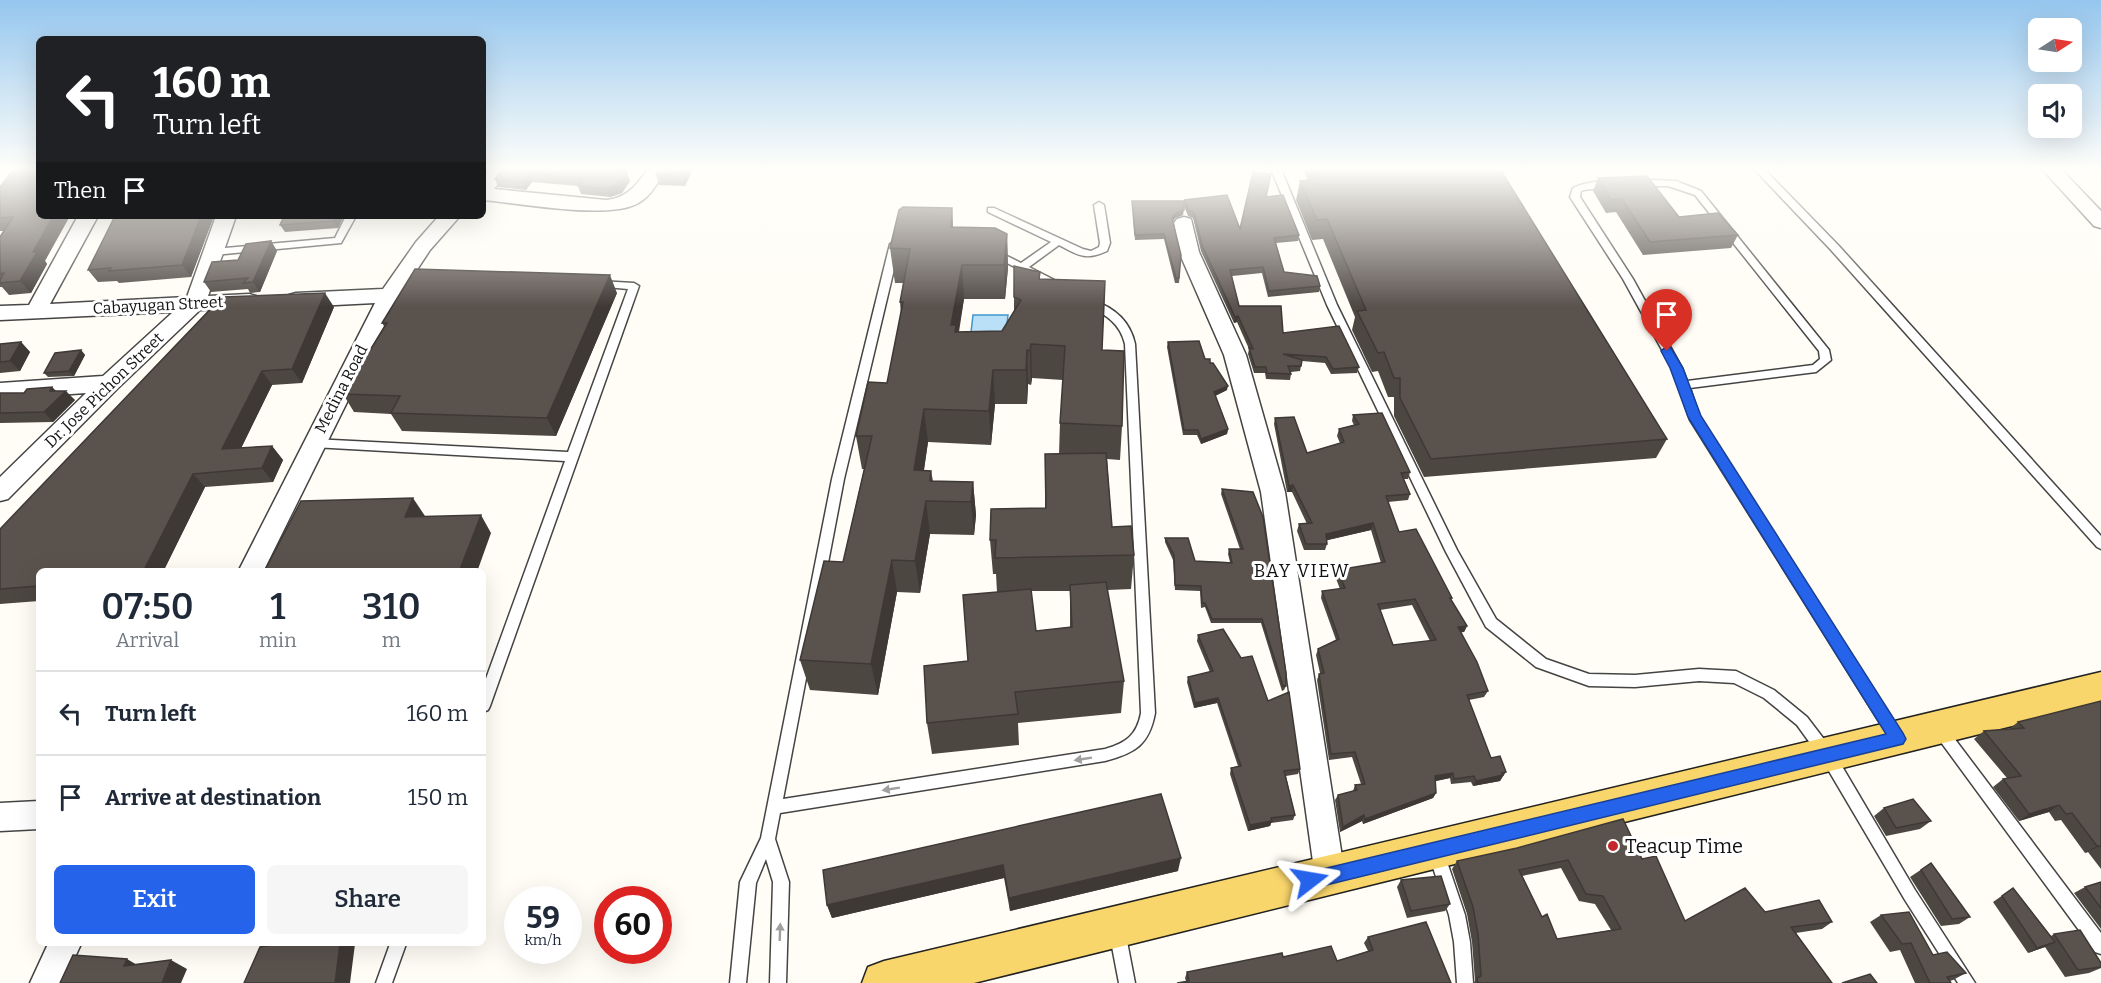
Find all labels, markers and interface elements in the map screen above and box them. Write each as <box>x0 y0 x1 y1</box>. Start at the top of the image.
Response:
north arrow <box>2028 18 2082 72</box>
map controls <box>2028 18 2082 138</box>
text: 160 m <box>153 58 270 108</box>
icon: left <box>54 60 132 138</box>
button: sound <box>2028 84 2082 138</box>
text: Turn left <box>153 109 261 141</box>
icon: arrive <box>118 174 151 207</box>
text: Then <box>54 177 106 204</box>
pin <box>1641 289 1692 351</box>
street label: Cabayugan Street <box>92 292 224 318</box>
icon: arrive <box>1650 298 1683 331</box>
street label: Dr. Jose Pichon Street <box>41 328 167 452</box>
street label: Medina Road <box>311 341 372 436</box>
district label: BAY VIEW <box>1254 560 1350 582</box>
text: 07:50 <box>101 585 194 629</box>
text: 1 <box>270 585 285 629</box>
text: 310 <box>362 585 421 629</box>
text: Arrival <box>116 628 179 652</box>
text: min <box>259 628 297 652</box>
text: m <box>382 628 401 652</box>
icon: left <box>54 697 87 730</box>
text: Turn left <box>105 700 197 727</box>
text: 160 m <box>407 700 468 727</box>
one-way arrow <box>1074 754 1093 763</box>
icon: arrive <box>54 781 87 814</box>
text: Arrive at destination <box>105 784 321 811</box>
text: 150 m <box>408 784 468 811</box>
one-way arrow <box>881 784 900 793</box>
place label: Teacup Time <box>1625 834 1743 858</box>
marker: Teacup Time <box>1606 839 1620 853</box>
position arrow <box>1278 848 1342 912</box>
button: Exit <box>54 865 255 934</box>
button: Share <box>267 865 468 934</box>
speed limit sign: 60 <box>594 886 672 964</box>
text: 59 <box>526 900 560 936</box>
one-way arrow <box>775 923 784 942</box>
text: km/h <box>524 931 562 949</box>

